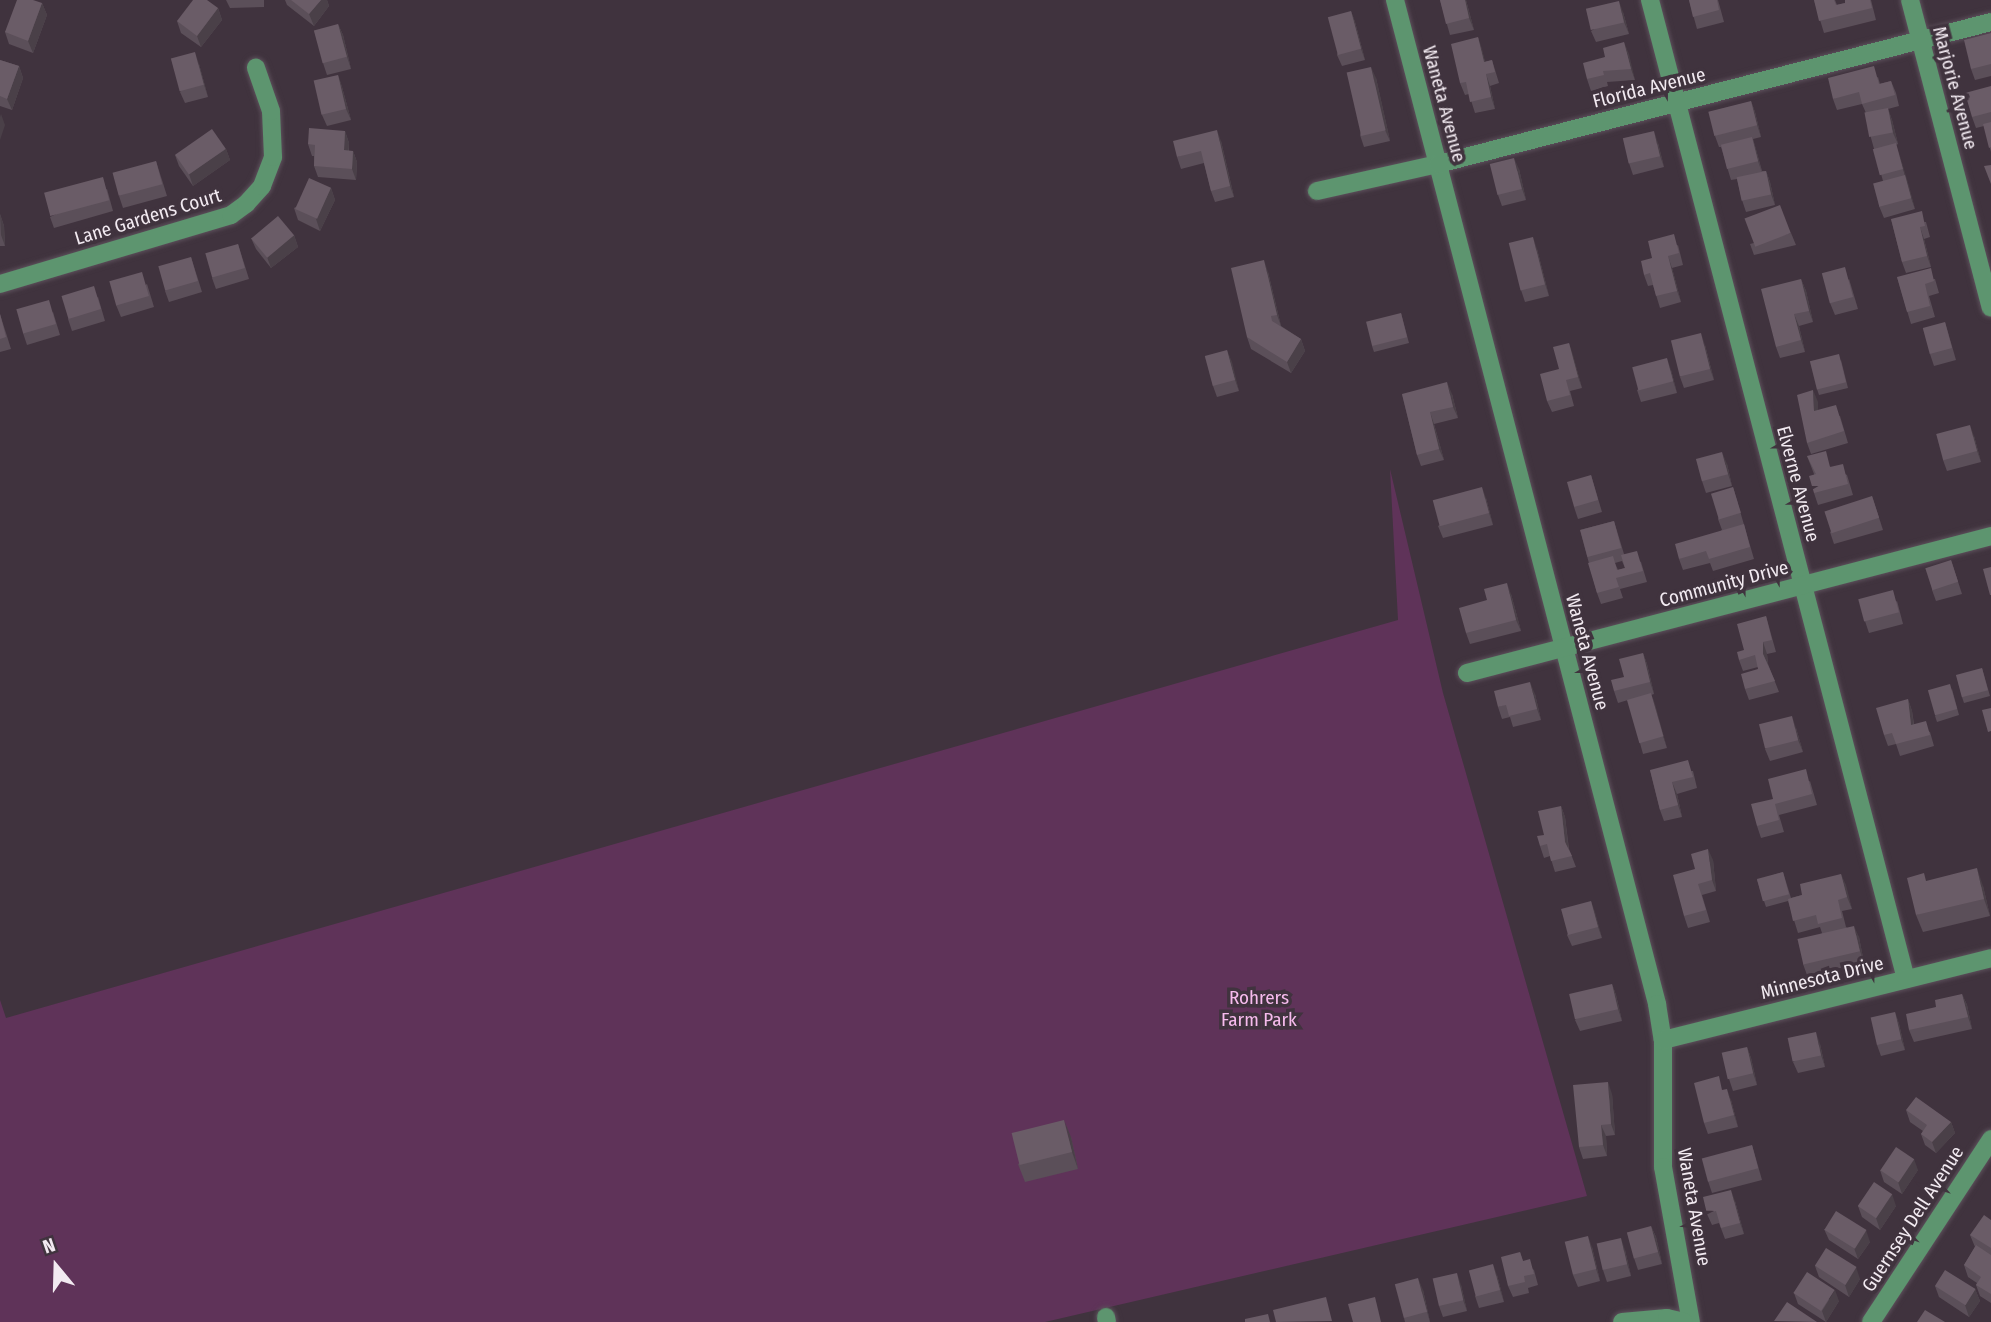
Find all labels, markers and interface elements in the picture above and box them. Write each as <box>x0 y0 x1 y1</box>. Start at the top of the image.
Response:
street label: Marjorie Avenue <box>1928 24 1982 152</box>
street label: Waneta Avenue <box>1418 43 1470 165</box>
street label: Florida Avenue <box>1590 63 1708 113</box>
street label: Lane Gardens Court <box>72 184 224 250</box>
street label: Elverne Avenue <box>1772 424 1824 544</box>
street label: Community Drive <box>1657 556 1791 612</box>
street label: Waneta Avenue <box>1561 591 1613 713</box>
street label: Minnesota Drive <box>1758 952 1886 1004</box>
park label: Rohrers Farm Park <box>1221 987 1297 1031</box>
street label: Guernsey Dell Avenue <box>1857 1142 1969 1296</box>
street label: Waneta Avenue <box>1672 1146 1716 1268</box>
north arrow <box>21 1231 91 1301</box>
text: N <box>40 1233 58 1258</box>

